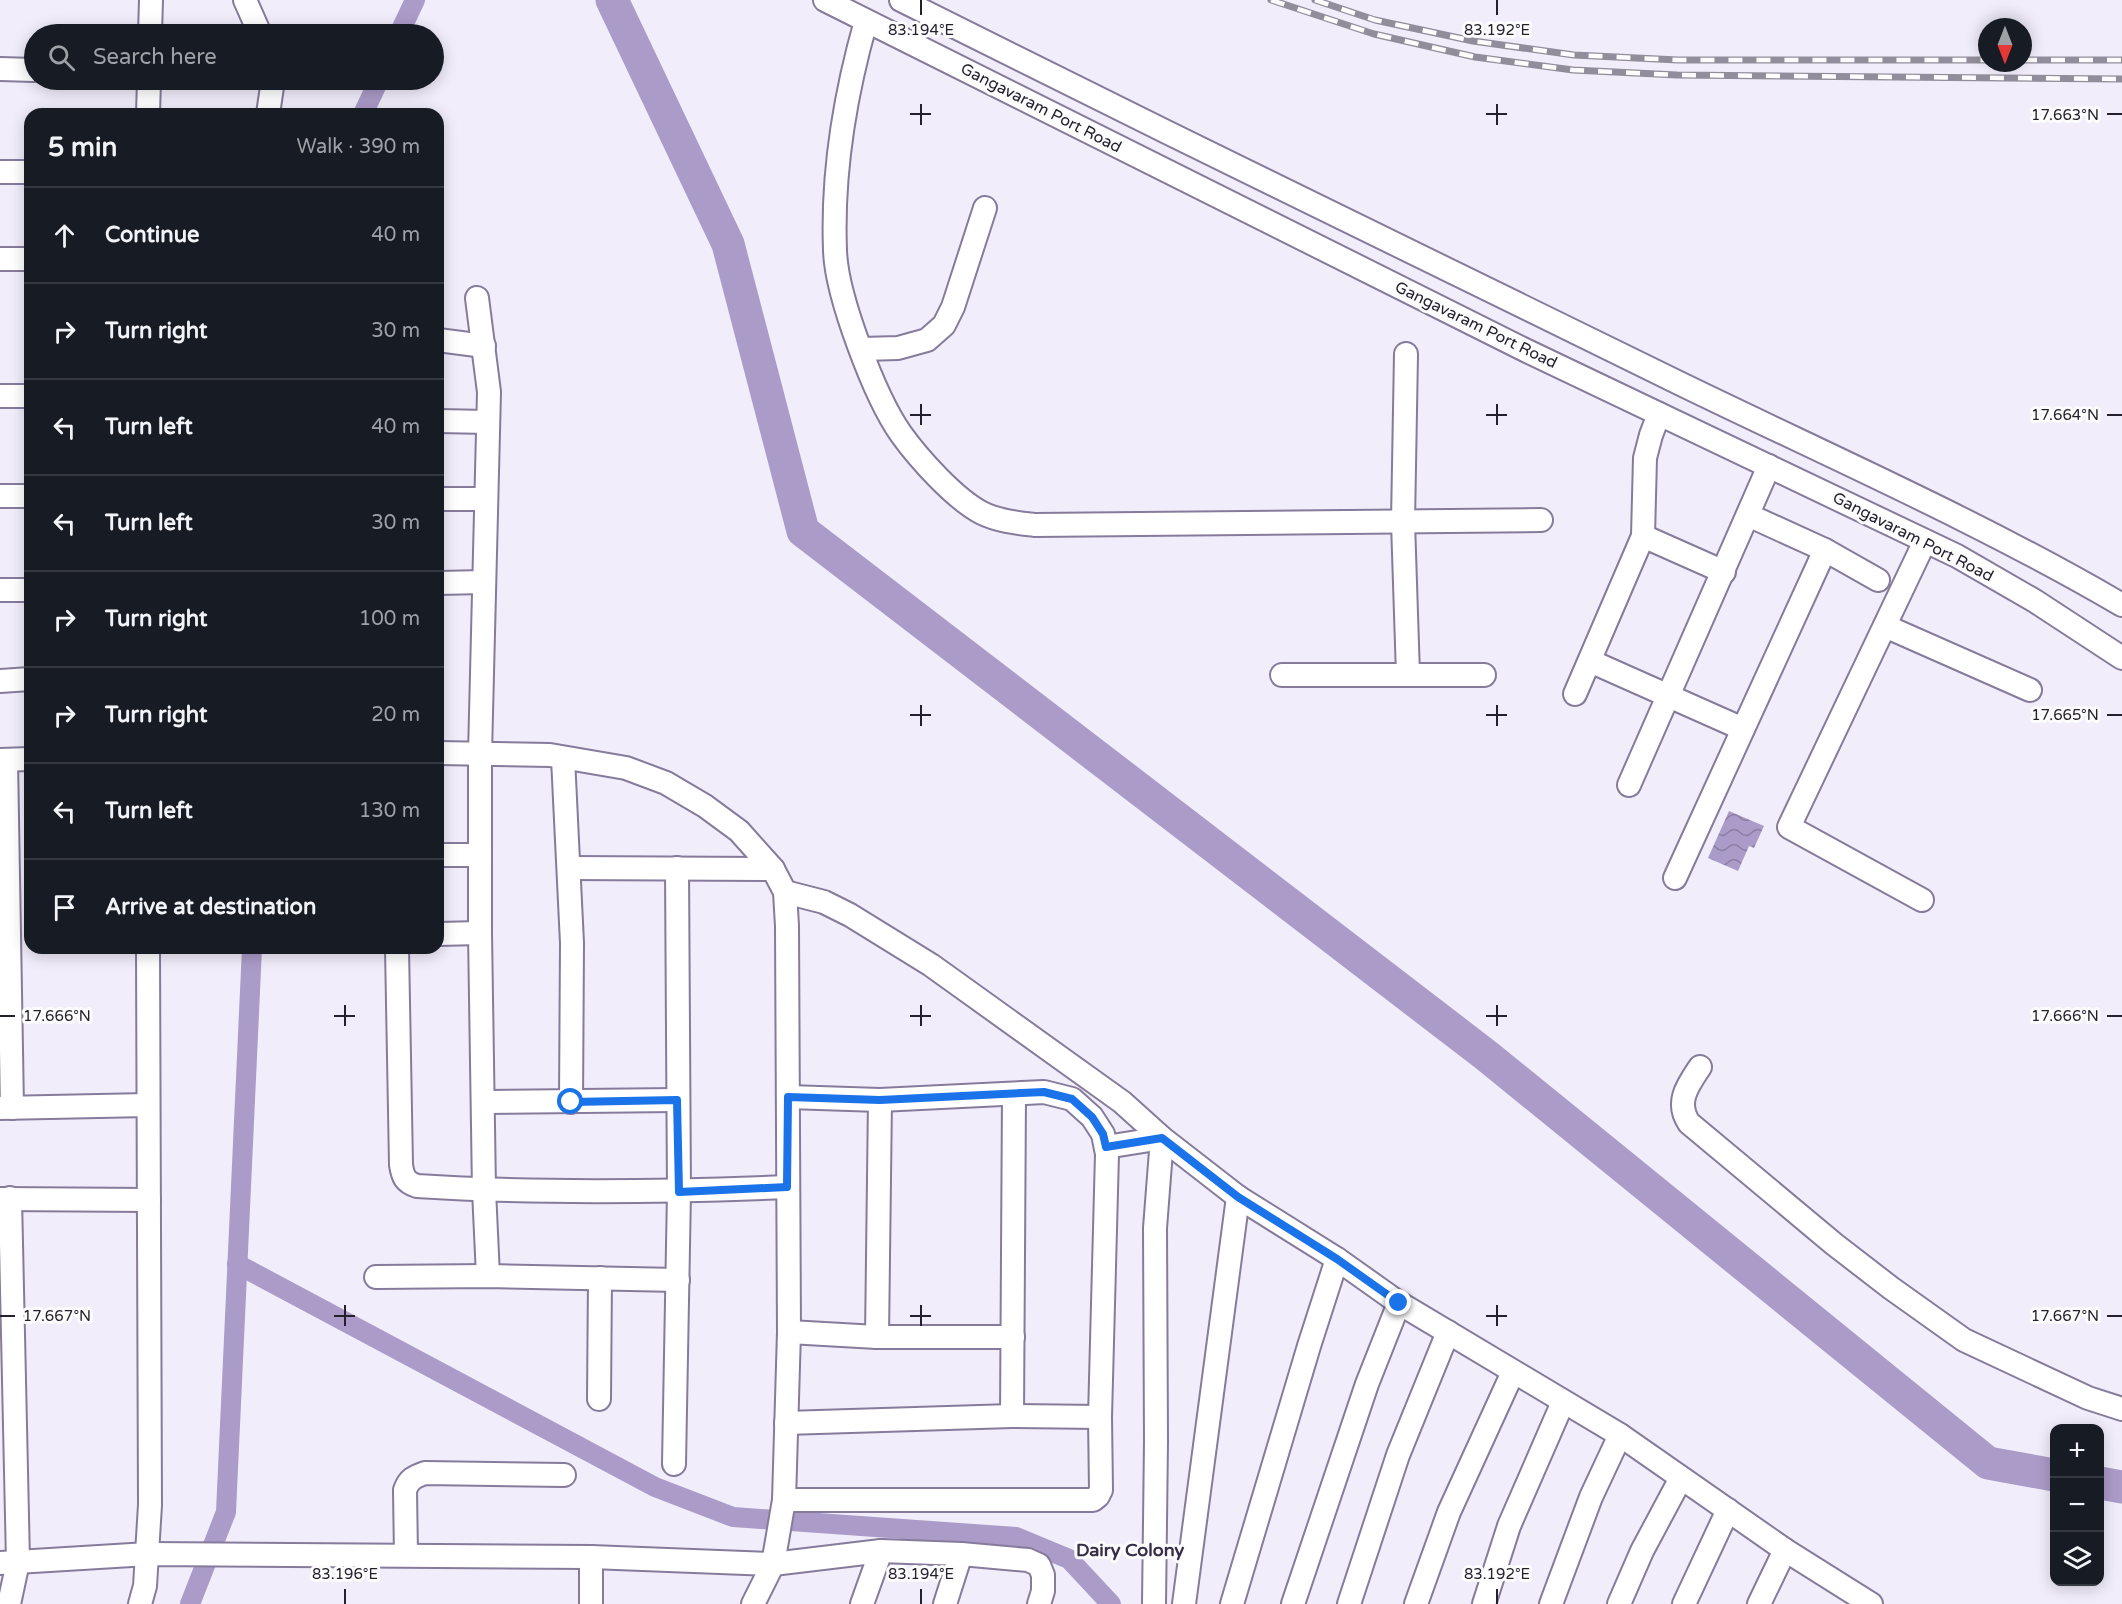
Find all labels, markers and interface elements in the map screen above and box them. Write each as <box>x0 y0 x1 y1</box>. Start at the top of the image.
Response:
north arrow <box>1978 18 2032 72</box>
text: 83.194°E <box>888 21 954 39</box>
text: 83.192°E <box>1464 21 1530 39</box>
search box <box>24 24 444 90</box>
icon: search <box>45 41 78 74</box>
text: Search here <box>93 44 217 70</box>
street label: Gangavaram Port Road <box>957 59 1125 157</box>
text: 17.663°N <box>2031 106 2099 124</box>
text: 5 min <box>48 132 117 163</box>
text: Walk · 390 m <box>297 135 420 159</box>
icon: ahead <box>48 219 81 252</box>
text: Continue <box>105 222 200 248</box>
text: 40 m <box>371 223 420 247</box>
street label: Gangavaram Port Road <box>1392 277 1560 373</box>
icon: right <box>48 315 81 348</box>
text: Turn right <box>105 318 207 344</box>
text: 30 m <box>371 319 420 343</box>
text: 17.664°N <box>2031 406 2099 424</box>
icon: left <box>48 411 81 444</box>
text: Turn left <box>105 414 193 440</box>
text: 40 m <box>371 415 420 439</box>
street label: Gangavaram Port Road <box>1829 488 1997 586</box>
icon: left <box>48 507 81 540</box>
text: Turn left <box>105 510 193 536</box>
text: 30 m <box>371 511 420 535</box>
icon: right <box>48 603 81 636</box>
text: Turn right <box>105 606 207 632</box>
text: 100 m <box>359 607 420 631</box>
icon: right <box>48 699 81 732</box>
text: Turn right <box>105 702 207 728</box>
text: 20 m <box>371 703 420 727</box>
text: 17.665°N <box>2031 706 2099 724</box>
icon: left <box>48 795 81 828</box>
text: Turn left <box>105 798 193 824</box>
text: 130 m <box>359 799 420 823</box>
icon: arrive <box>48 891 81 924</box>
text: Arrive at destination <box>105 894 316 920</box>
text: 17.666°N <box>23 1007 91 1025</box>
text: 17.666°N <box>2031 1007 2099 1025</box>
route start <box>557 1088 583 1114</box>
route end <box>1385 1289 1411 1315</box>
text: 17.667°N <box>23 1307 91 1325</box>
text: 17.667°N <box>2031 1307 2099 1325</box>
map controls <box>2050 1424 2104 1586</box>
button: + <box>2050 1424 2104 1478</box>
button: − <box>2050 1478 2104 1532</box>
button: layers <box>2050 1532 2104 1586</box>
district label: Dairy Colony <box>1076 1539 1184 1561</box>
text: 83.196°E <box>312 1565 378 1583</box>
text: 83.194°E <box>888 1565 954 1583</box>
text: 83.192°E <box>1464 1565 1530 1583</box>

